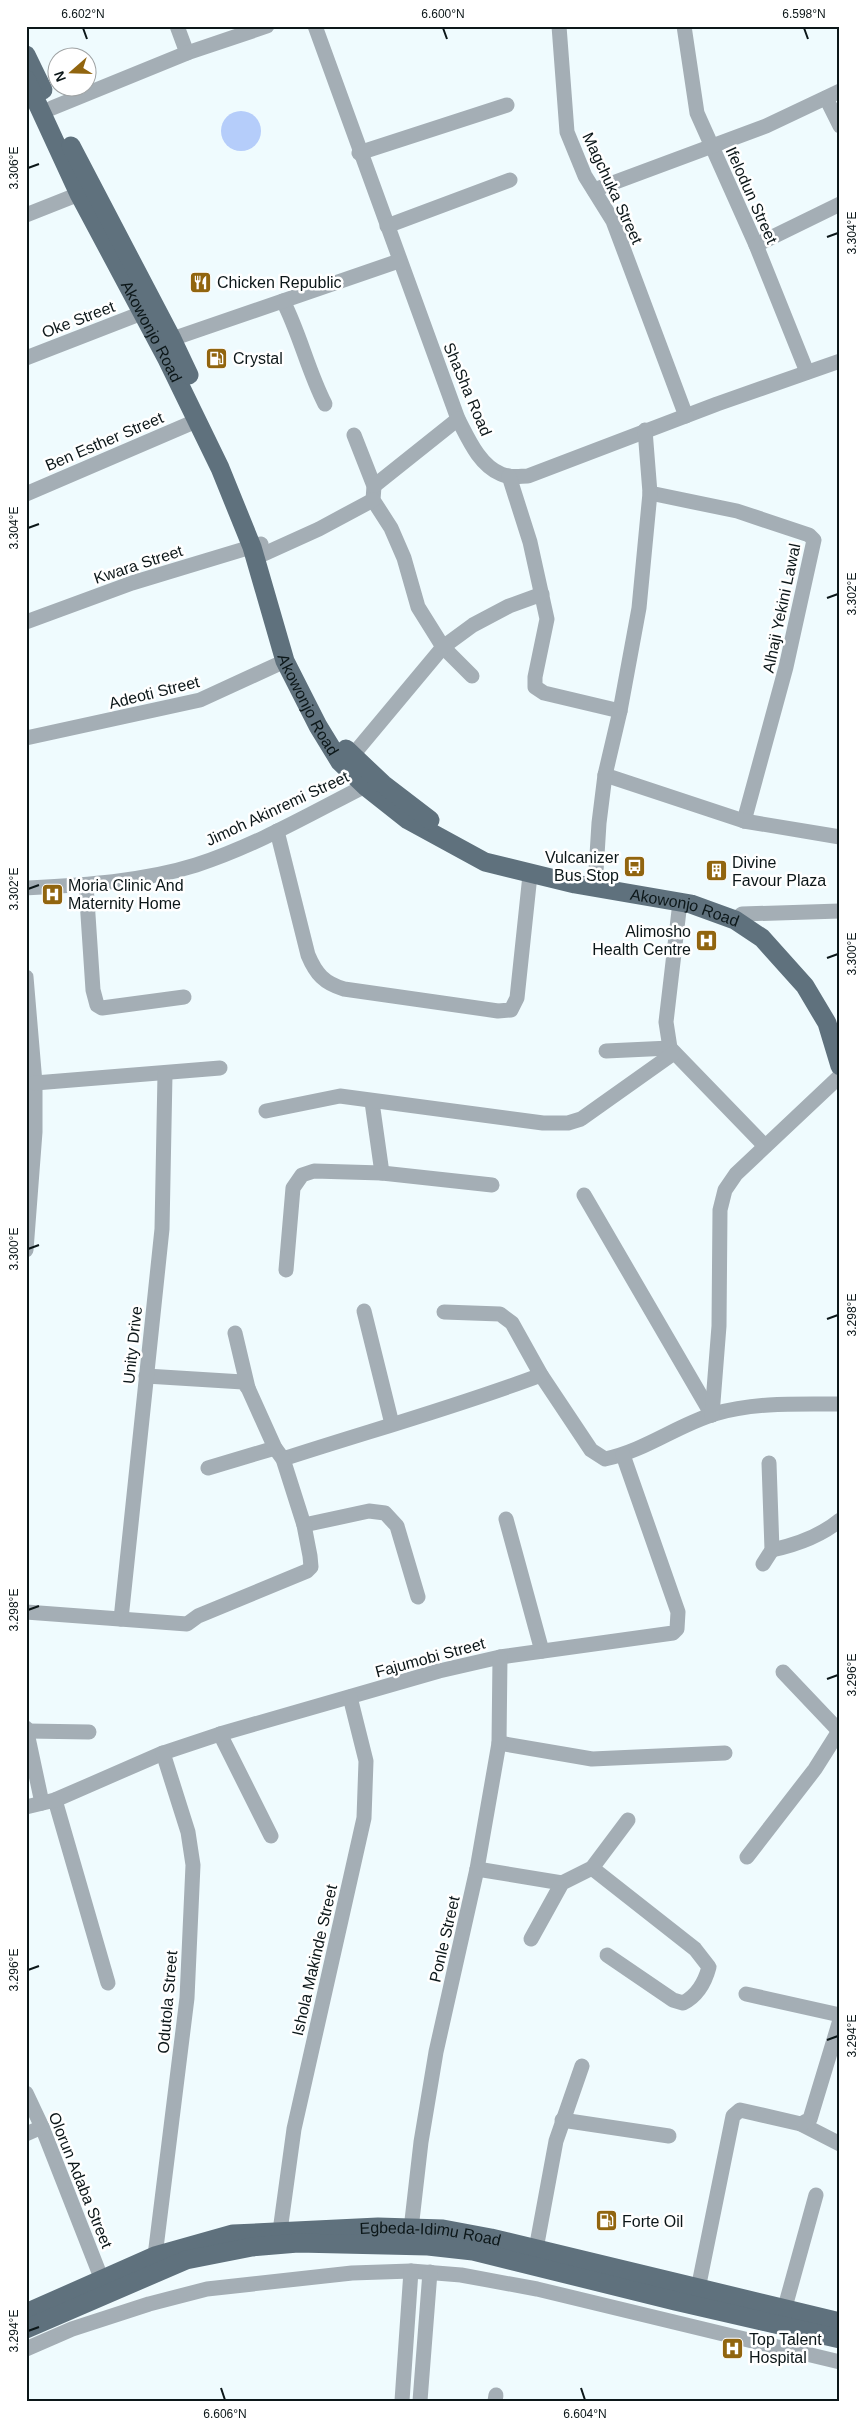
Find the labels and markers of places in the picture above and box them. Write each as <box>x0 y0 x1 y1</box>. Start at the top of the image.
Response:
restaurant icon: Chicken Republic <box>189 270 213 294</box>
place label: Chicken Republic <box>217 274 342 291</box>
fuel station icon: Crystal <box>205 346 229 370</box>
place label: Crystal <box>233 350 283 367</box>
place label: Vulcanizer Bus Stop <box>545 849 620 884</box>
bus stop icon: Vulcanizer Bus Stop <box>623 854 647 878</box>
place label: Divine Favour Plaza <box>732 854 826 889</box>
building icon: Divine Favour Plaza <box>704 859 728 883</box>
place label: Moria Clinic And Maternity Home <box>68 877 184 912</box>
hospital icon: Moria Clinic And Maternity Home <box>40 882 64 906</box>
place label: Alimosho Health Centre <box>592 923 691 958</box>
hospital icon: Alimosho Health Centre <box>695 928 719 952</box>
fuel station icon: Forte Oil <box>594 2209 618 2233</box>
place label: Forte Oil <box>622 2213 683 2230</box>
place label: Top Talent Hospital <box>749 2331 822 2366</box>
hospital icon: Top Talent Hospital <box>721 2336 745 2360</box>

